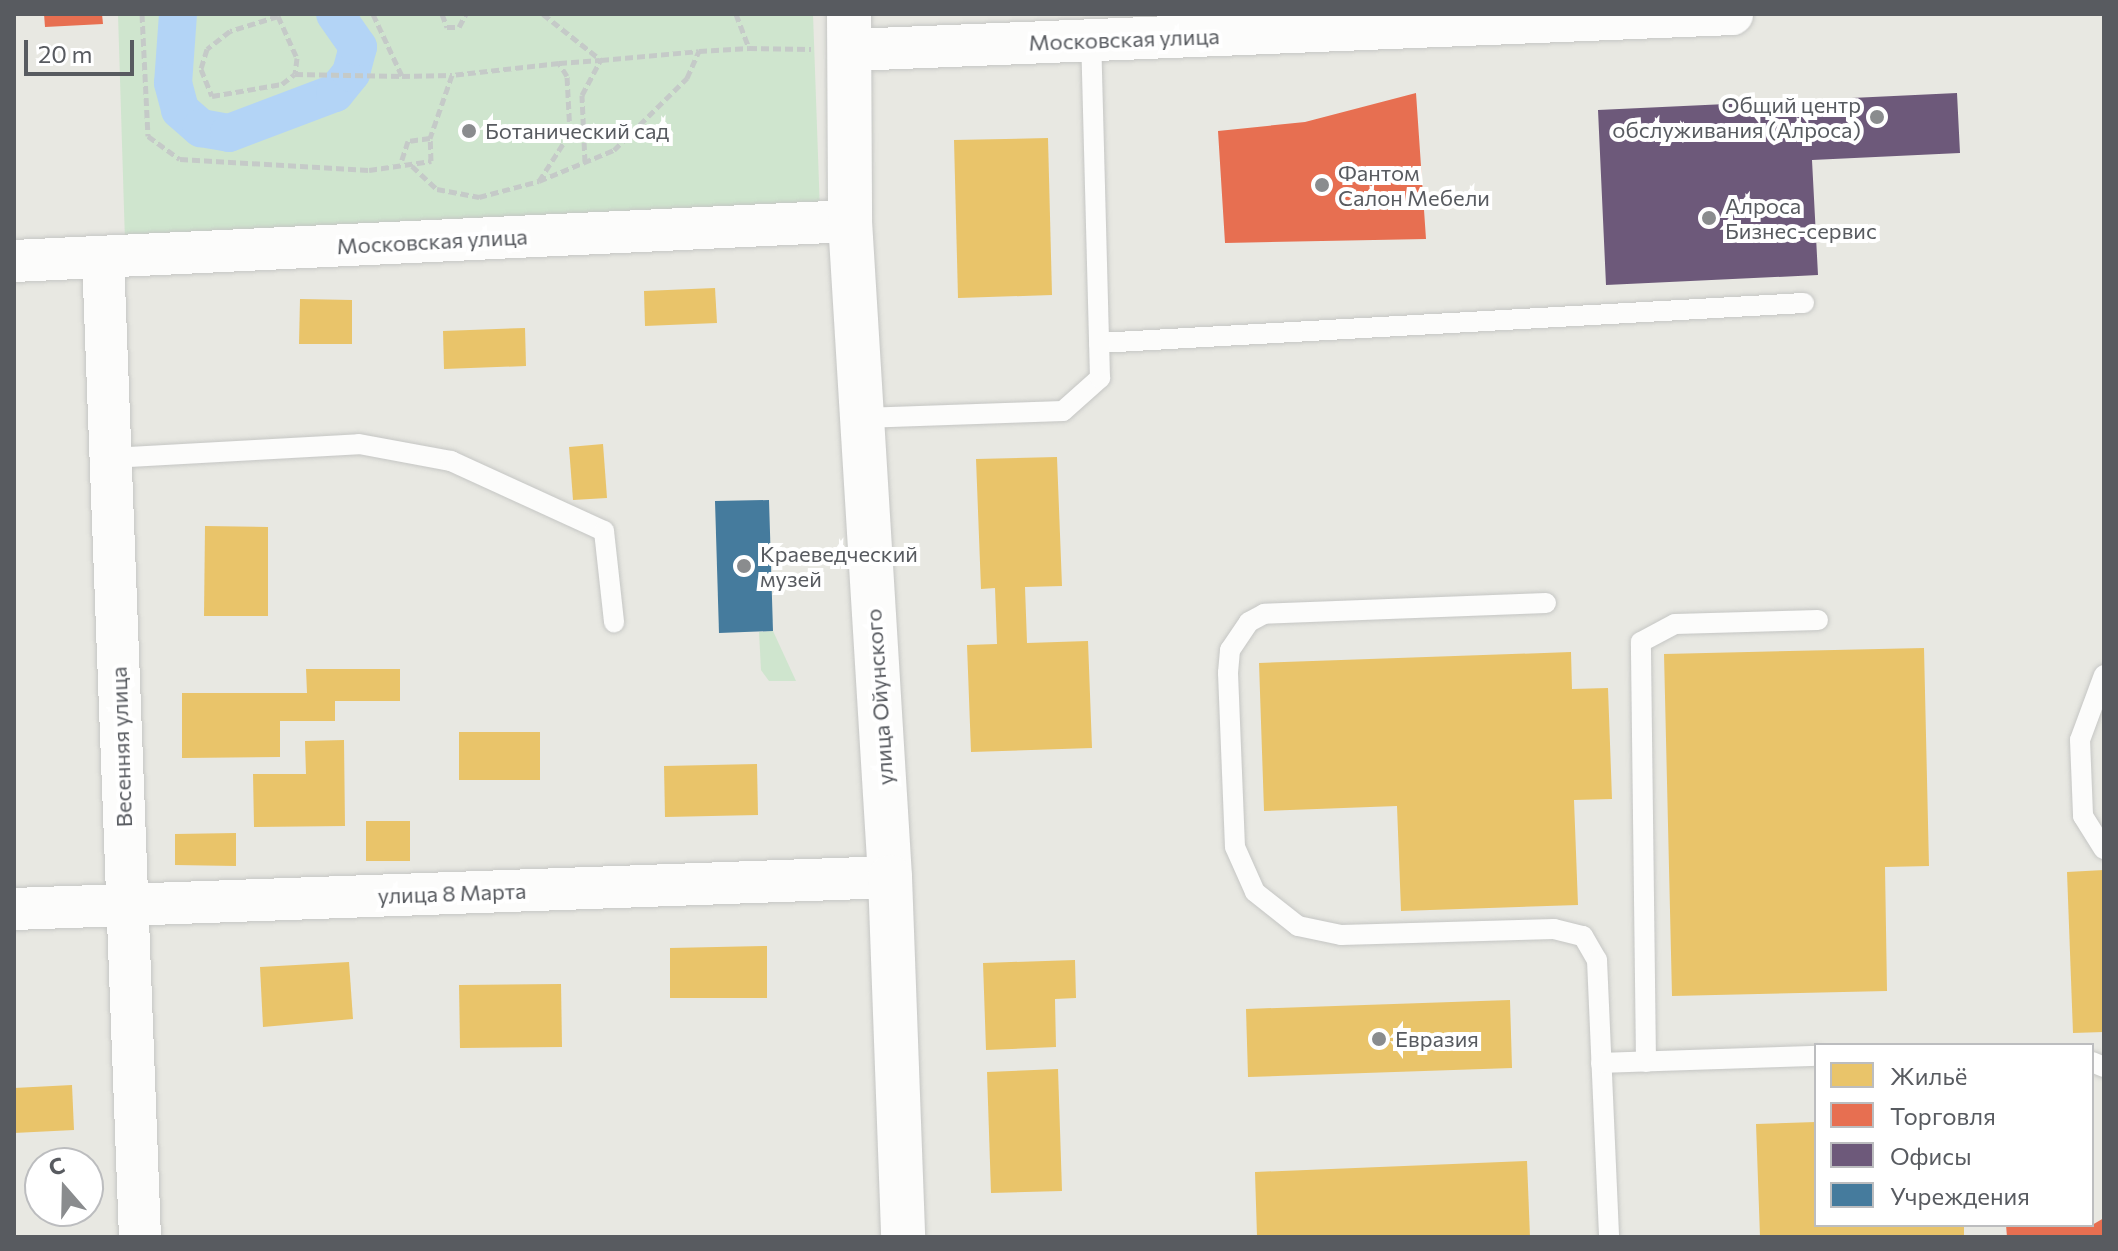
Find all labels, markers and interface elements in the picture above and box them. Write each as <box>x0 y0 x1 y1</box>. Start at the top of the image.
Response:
street label: Московская улица <box>1028 22 1220 56</box>
scale bar <box>28 24 138 74</box>
text: 20 m <box>38 39 92 68</box>
place label: Общий центр обслуживания (Алроса) <box>1612 91 1861 142</box>
marker: Общий центр обслуживания (Алроса) <box>1868 108 1886 126</box>
place label: Ботанический сад <box>485 118 669 144</box>
marker: Ботанический сад <box>460 122 478 140</box>
place label: Фантом Салон Мебели <box>1338 159 1490 210</box>
marker: Фантом Салон Мебели <box>1313 176 1331 194</box>
place label: Алроса Бизнес-сервис <box>1725 192 1877 244</box>
marker: Алроса Бизнес-сервис <box>1700 209 1718 227</box>
street label: Московская улица <box>336 223 528 259</box>
place label: Краеведческий музей <box>760 540 918 592</box>
marker: Краеведческий музей <box>735 557 753 575</box>
street label: улица Ойунского <box>860 608 898 786</box>
street label: Весенняя улица <box>105 666 137 828</box>
street label: улица 8 Марта <box>377 877 527 909</box>
place label: Евразия <box>1395 1026 1479 1052</box>
marker: Евразия <box>1370 1030 1388 1048</box>
legend <box>1814 1043 2094 1227</box>
text: Жильё <box>1890 1061 1967 1090</box>
text: Торговля <box>1890 1101 1996 1130</box>
text: Офисы <box>1890 1141 1972 1170</box>
north arrow <box>24 1147 104 1227</box>
text: С <box>45 1151 68 1181</box>
text: Учреждения <box>1890 1181 2030 1210</box>

